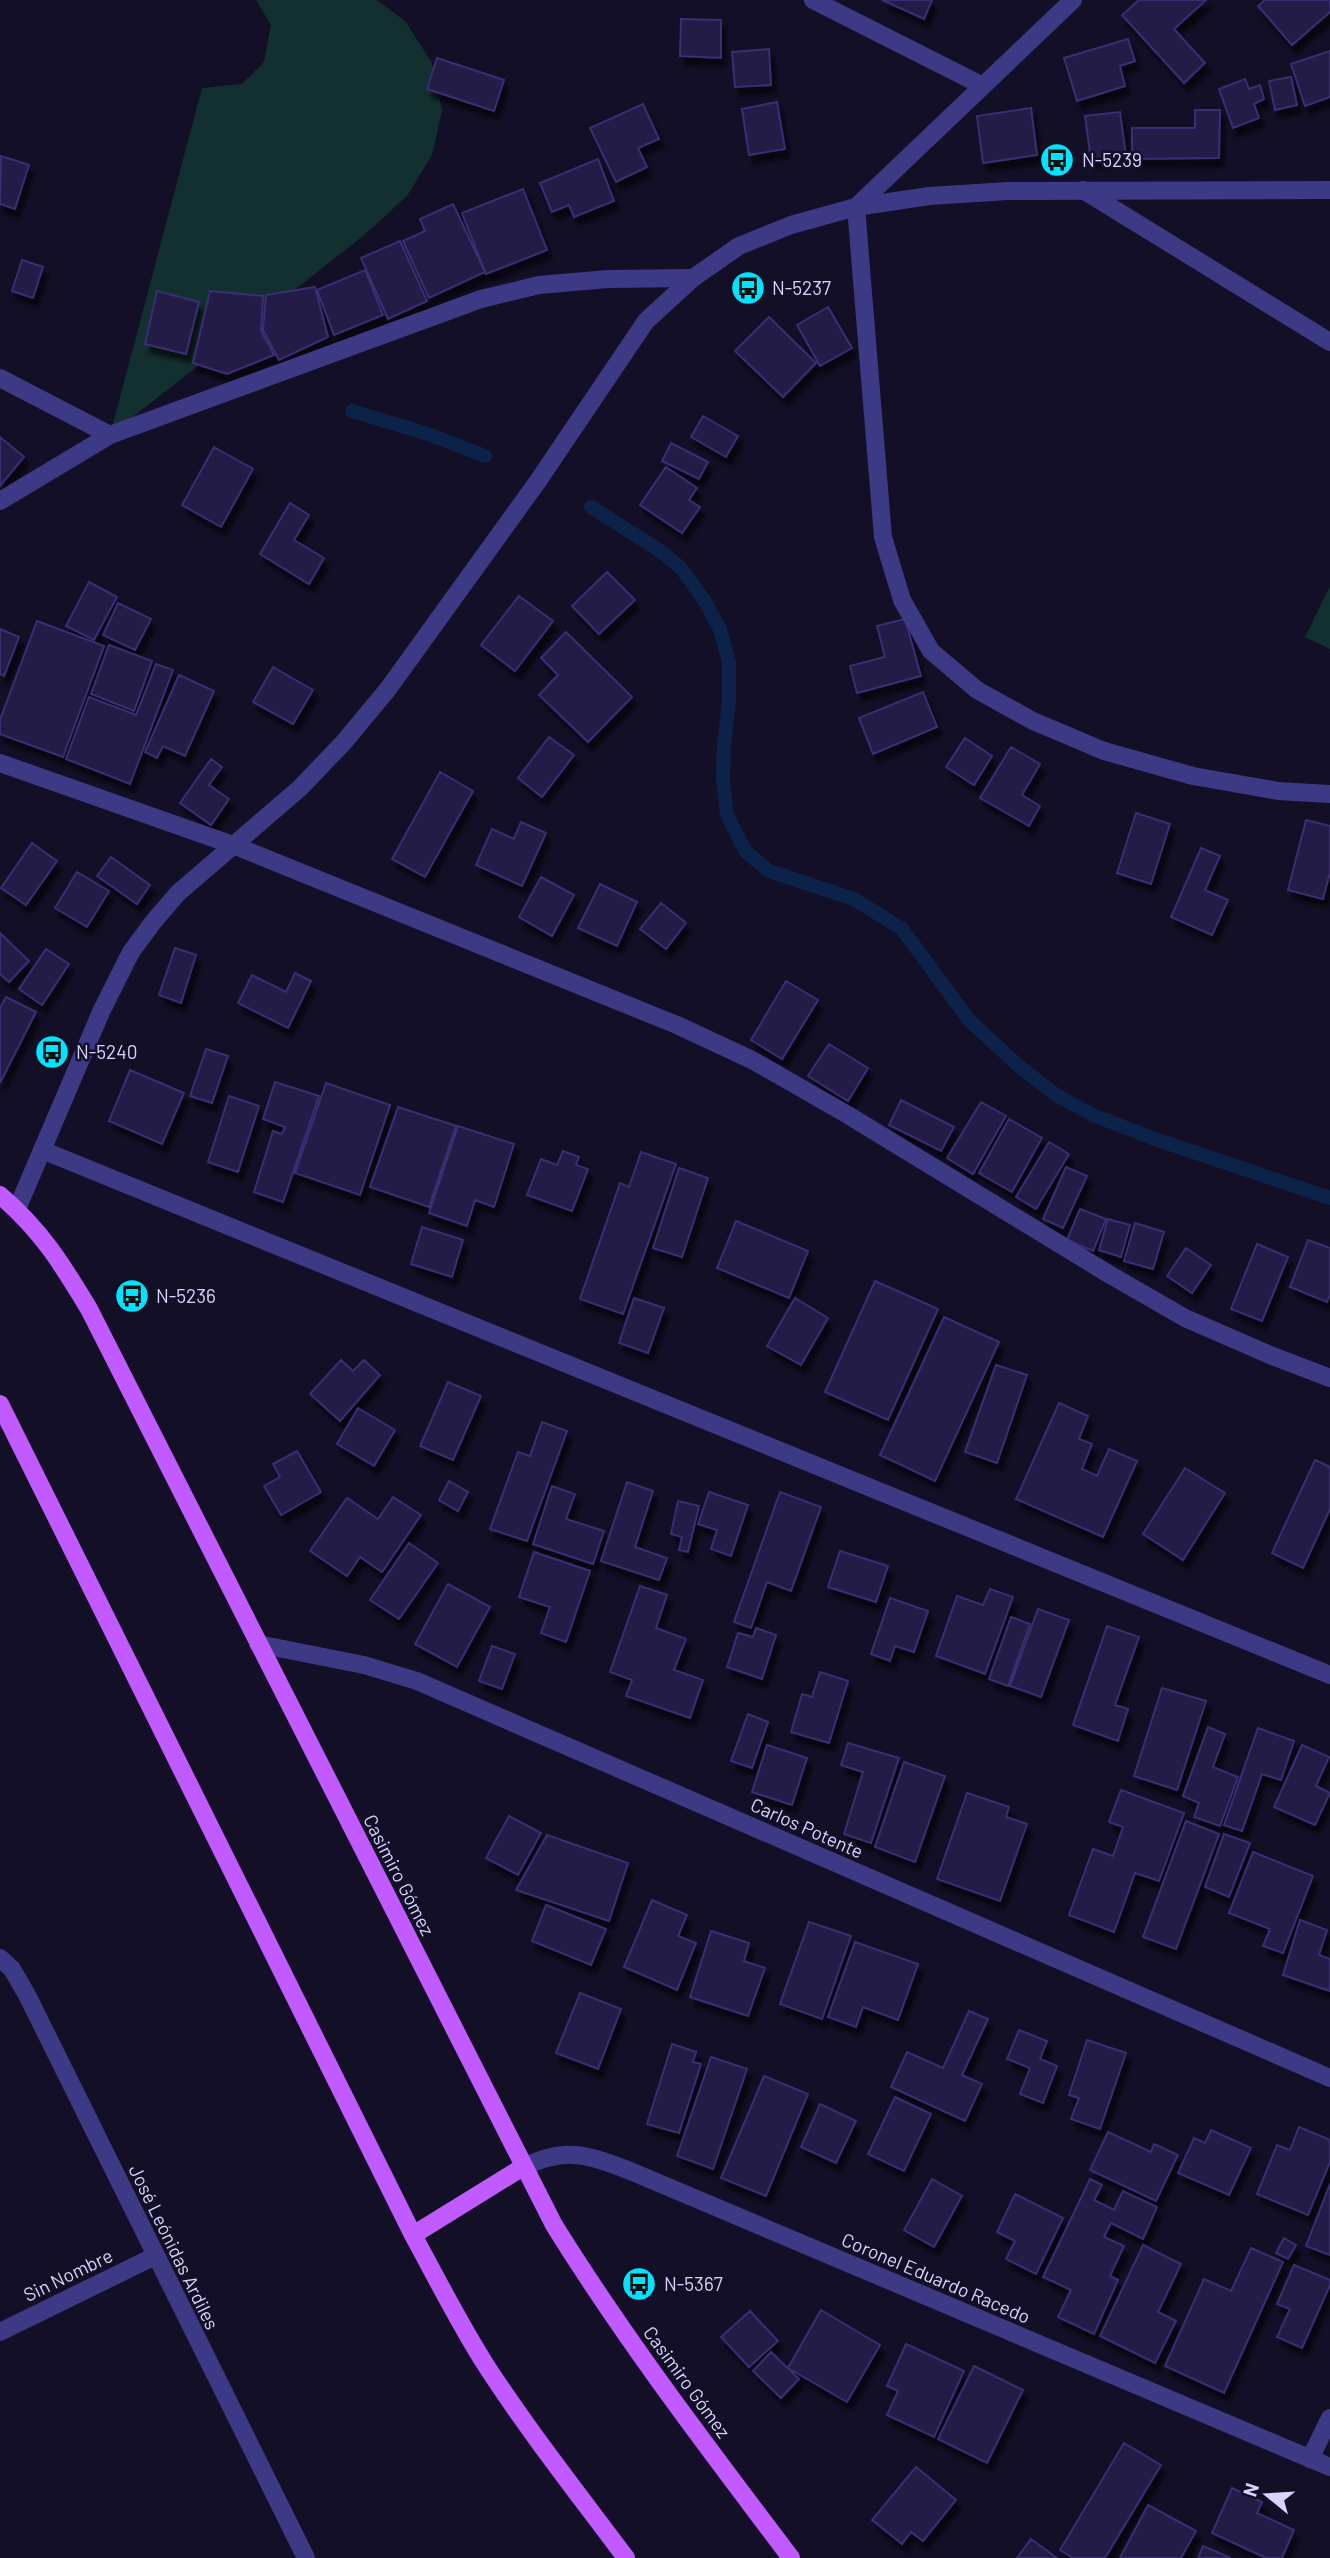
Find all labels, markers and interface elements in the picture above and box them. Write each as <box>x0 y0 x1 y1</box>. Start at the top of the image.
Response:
bus stop icon: N-5239 <box>1038 141 1076 179</box>
place label: N-5239 <box>1082 148 1142 171</box>
bus stop icon: N-5237 <box>729 269 767 307</box>
place label: N-5237 <box>772 276 831 299</box>
bus stop icon: N-5240 <box>33 1033 71 1071</box>
place label: N-5240 <box>76 1040 137 1063</box>
bus stop icon: N-5236 <box>113 1277 151 1315</box>
place label: N-5236 <box>156 1284 216 1307</box>
street label: Carlos Potente <box>747 1793 867 1863</box>
street label: Casimiro Gómez <box>359 1810 440 1939</box>
street label: José Leónidas Ardiles <box>125 2161 224 2333</box>
street label: Coronel Eduardo Racedo <box>838 2227 1034 2328</box>
street label: Sin Nombre <box>20 2243 116 2306</box>
bus stop icon: N-5367 <box>620 2265 658 2303</box>
place label: N-5367 <box>664 2272 723 2295</box>
street label: Casimiro Gómez <box>639 2321 736 2442</box>
north arrow <box>1232 2460 1302 2530</box>
text: N <box>1237 2480 1263 2499</box>

